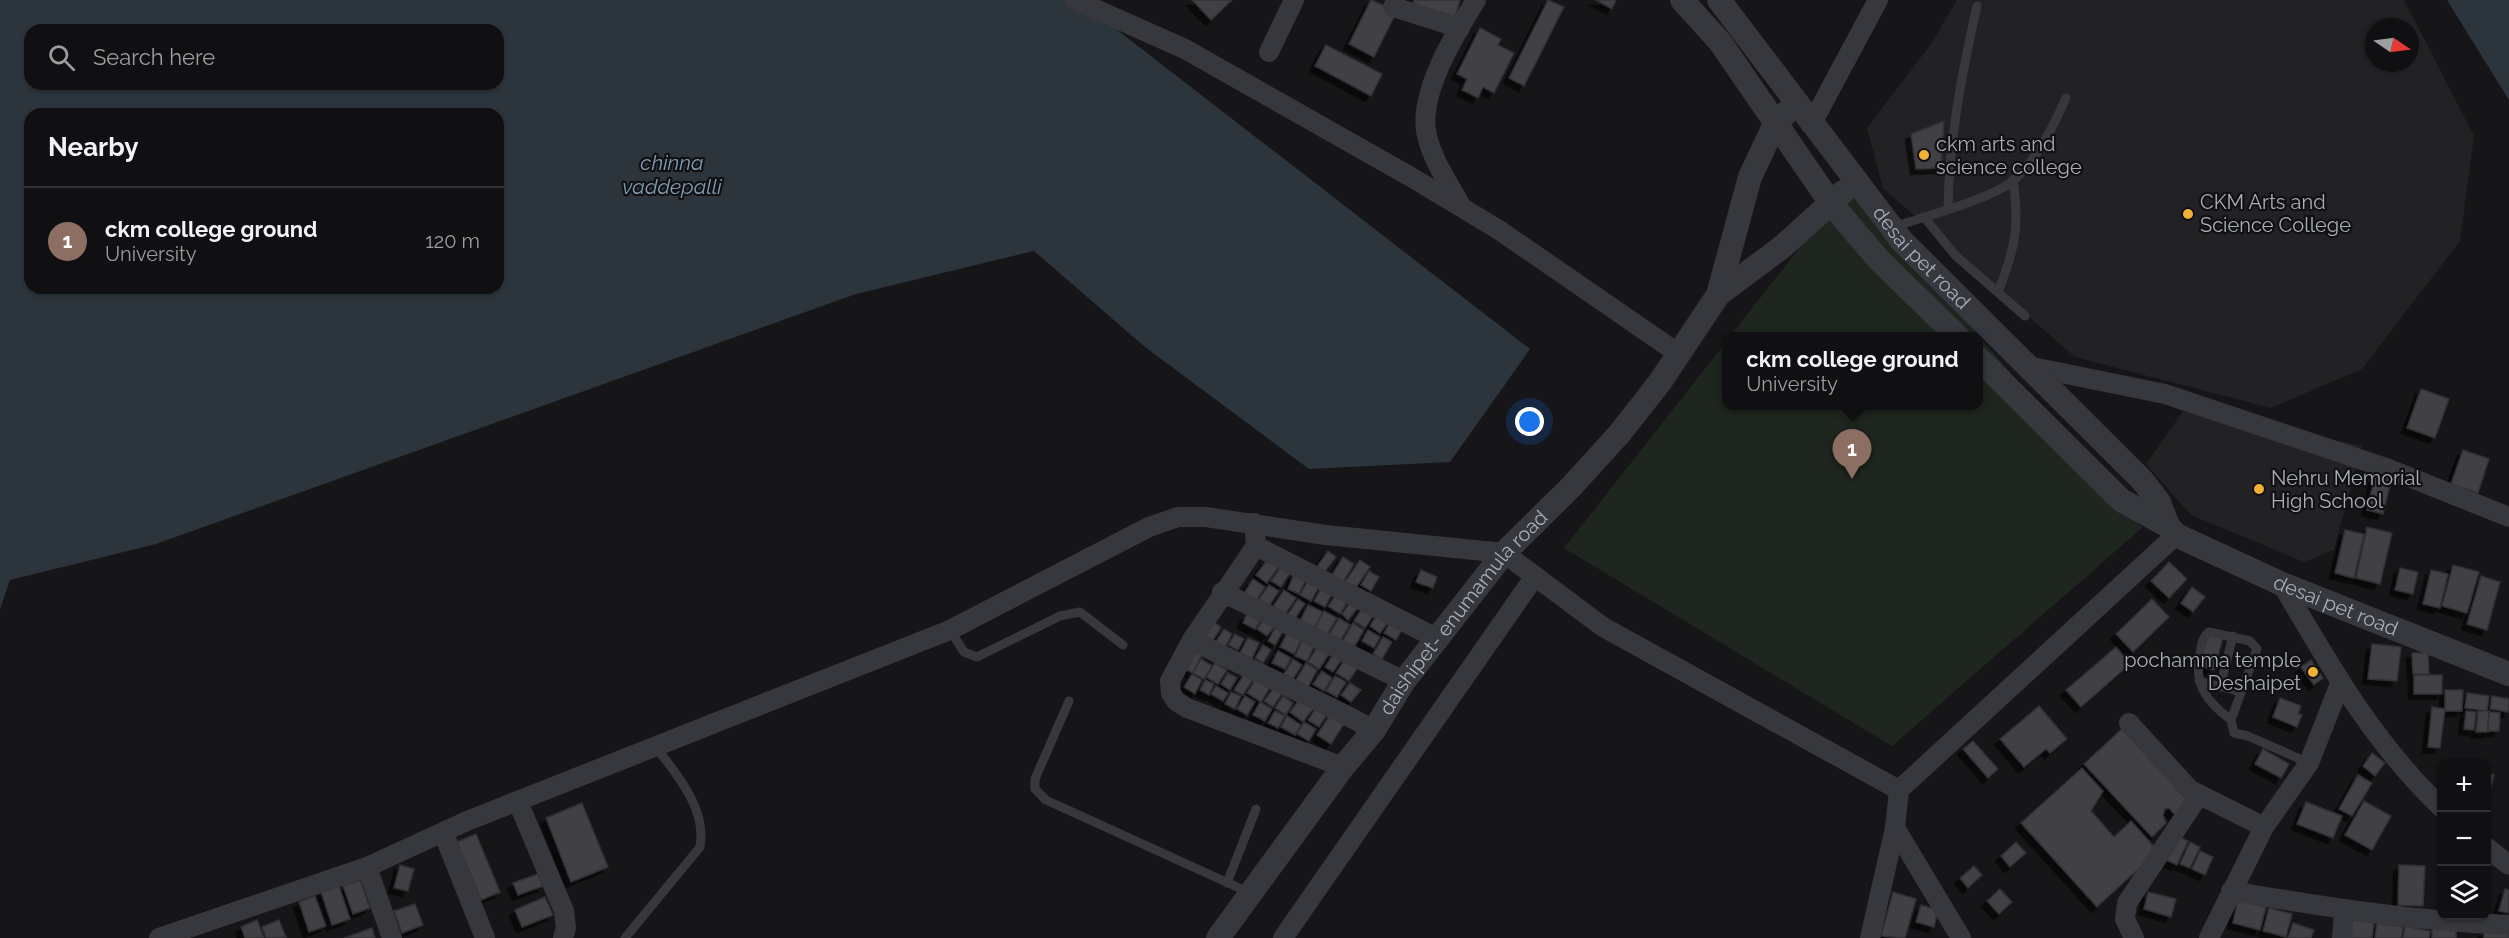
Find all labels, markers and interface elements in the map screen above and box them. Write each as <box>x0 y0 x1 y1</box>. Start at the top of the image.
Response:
north arrow <box>2365 18 2419 72</box>
search box <box>24 24 504 90</box>
icon: search <box>45 41 78 74</box>
text: Search here <box>93 44 215 70</box>
text: Nearby <box>48 132 138 162</box>
place label: ckm arts and science college <box>1936 132 2082 179</box>
marker: ckm arts and science college <box>1917 148 1931 162</box>
water label: chinna vaddepalli <box>622 150 722 199</box>
place label: CKM Arts and Science College <box>2200 190 2351 237</box>
street label: desai pet road <box>1868 201 1975 314</box>
marker: CKM Arts and Science College <box>2181 207 2195 221</box>
text: ckm college ground <box>105 216 317 242</box>
text: 1 <box>63 229 72 253</box>
text: 120 m <box>425 229 480 253</box>
text: University <box>105 242 197 266</box>
popup <box>1722 332 1983 410</box>
text: ckm college ground <box>1746 346 1959 372</box>
text: University <box>1746 372 1838 396</box>
your location <box>1515 407 1544 436</box>
pin: 1 <box>1832 430 1872 479</box>
place label: Nehru Memorial High School <box>2271 466 2421 513</box>
marker: Nehru Memorial High School <box>2252 482 2266 496</box>
street label: daishipet- enumamula road <box>1374 505 1552 719</box>
street label: desai pet road <box>2270 570 2402 641</box>
place label: pochamma temple Deshaipet <box>2124 648 2301 695</box>
marker: pochamma temple Deshaipet <box>2306 665 2320 679</box>
map controls <box>2437 758 2491 920</box>
button: + <box>2437 758 2491 812</box>
button: − <box>2437 812 2491 866</box>
button: layers <box>2437 866 2491 920</box>

